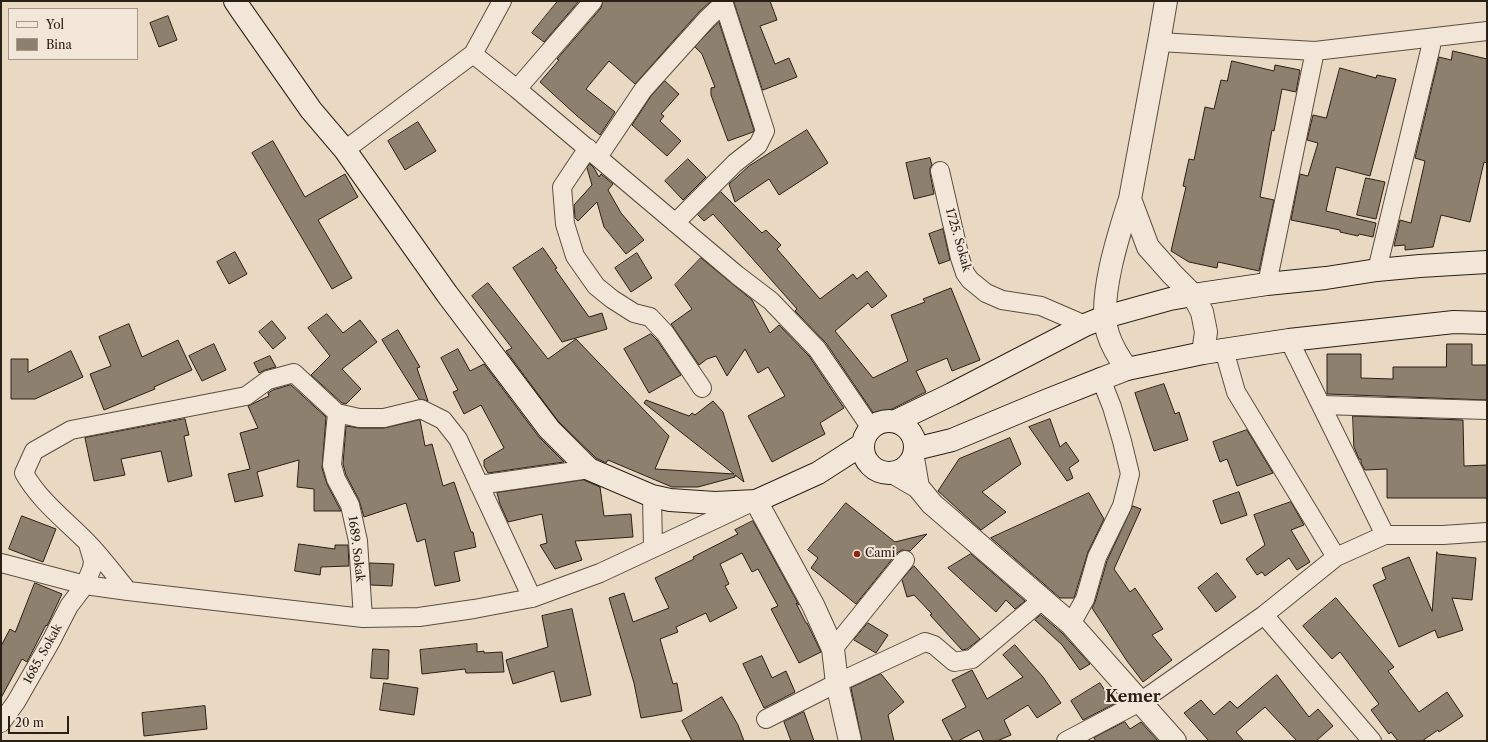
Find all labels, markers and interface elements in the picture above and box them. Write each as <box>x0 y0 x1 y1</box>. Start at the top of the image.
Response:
legend <box>8 8 138 60</box>
text: Yol <box>46 17 64 32</box>
text: Bina <box>46 37 72 52</box>
street label: 1725. Sokak <box>942 207 974 273</box>
street label: 1689. Sokak <box>345 515 367 583</box>
place label: Cami <box>865 547 895 561</box>
marker: Cami <box>852 549 862 559</box>
street label: 1685. Sokak <box>21 621 65 687</box>
district label: Kemer <box>1105 687 1161 707</box>
scale bar <box>10 708 71 734</box>
text: 20 m <box>15 715 44 730</box>

